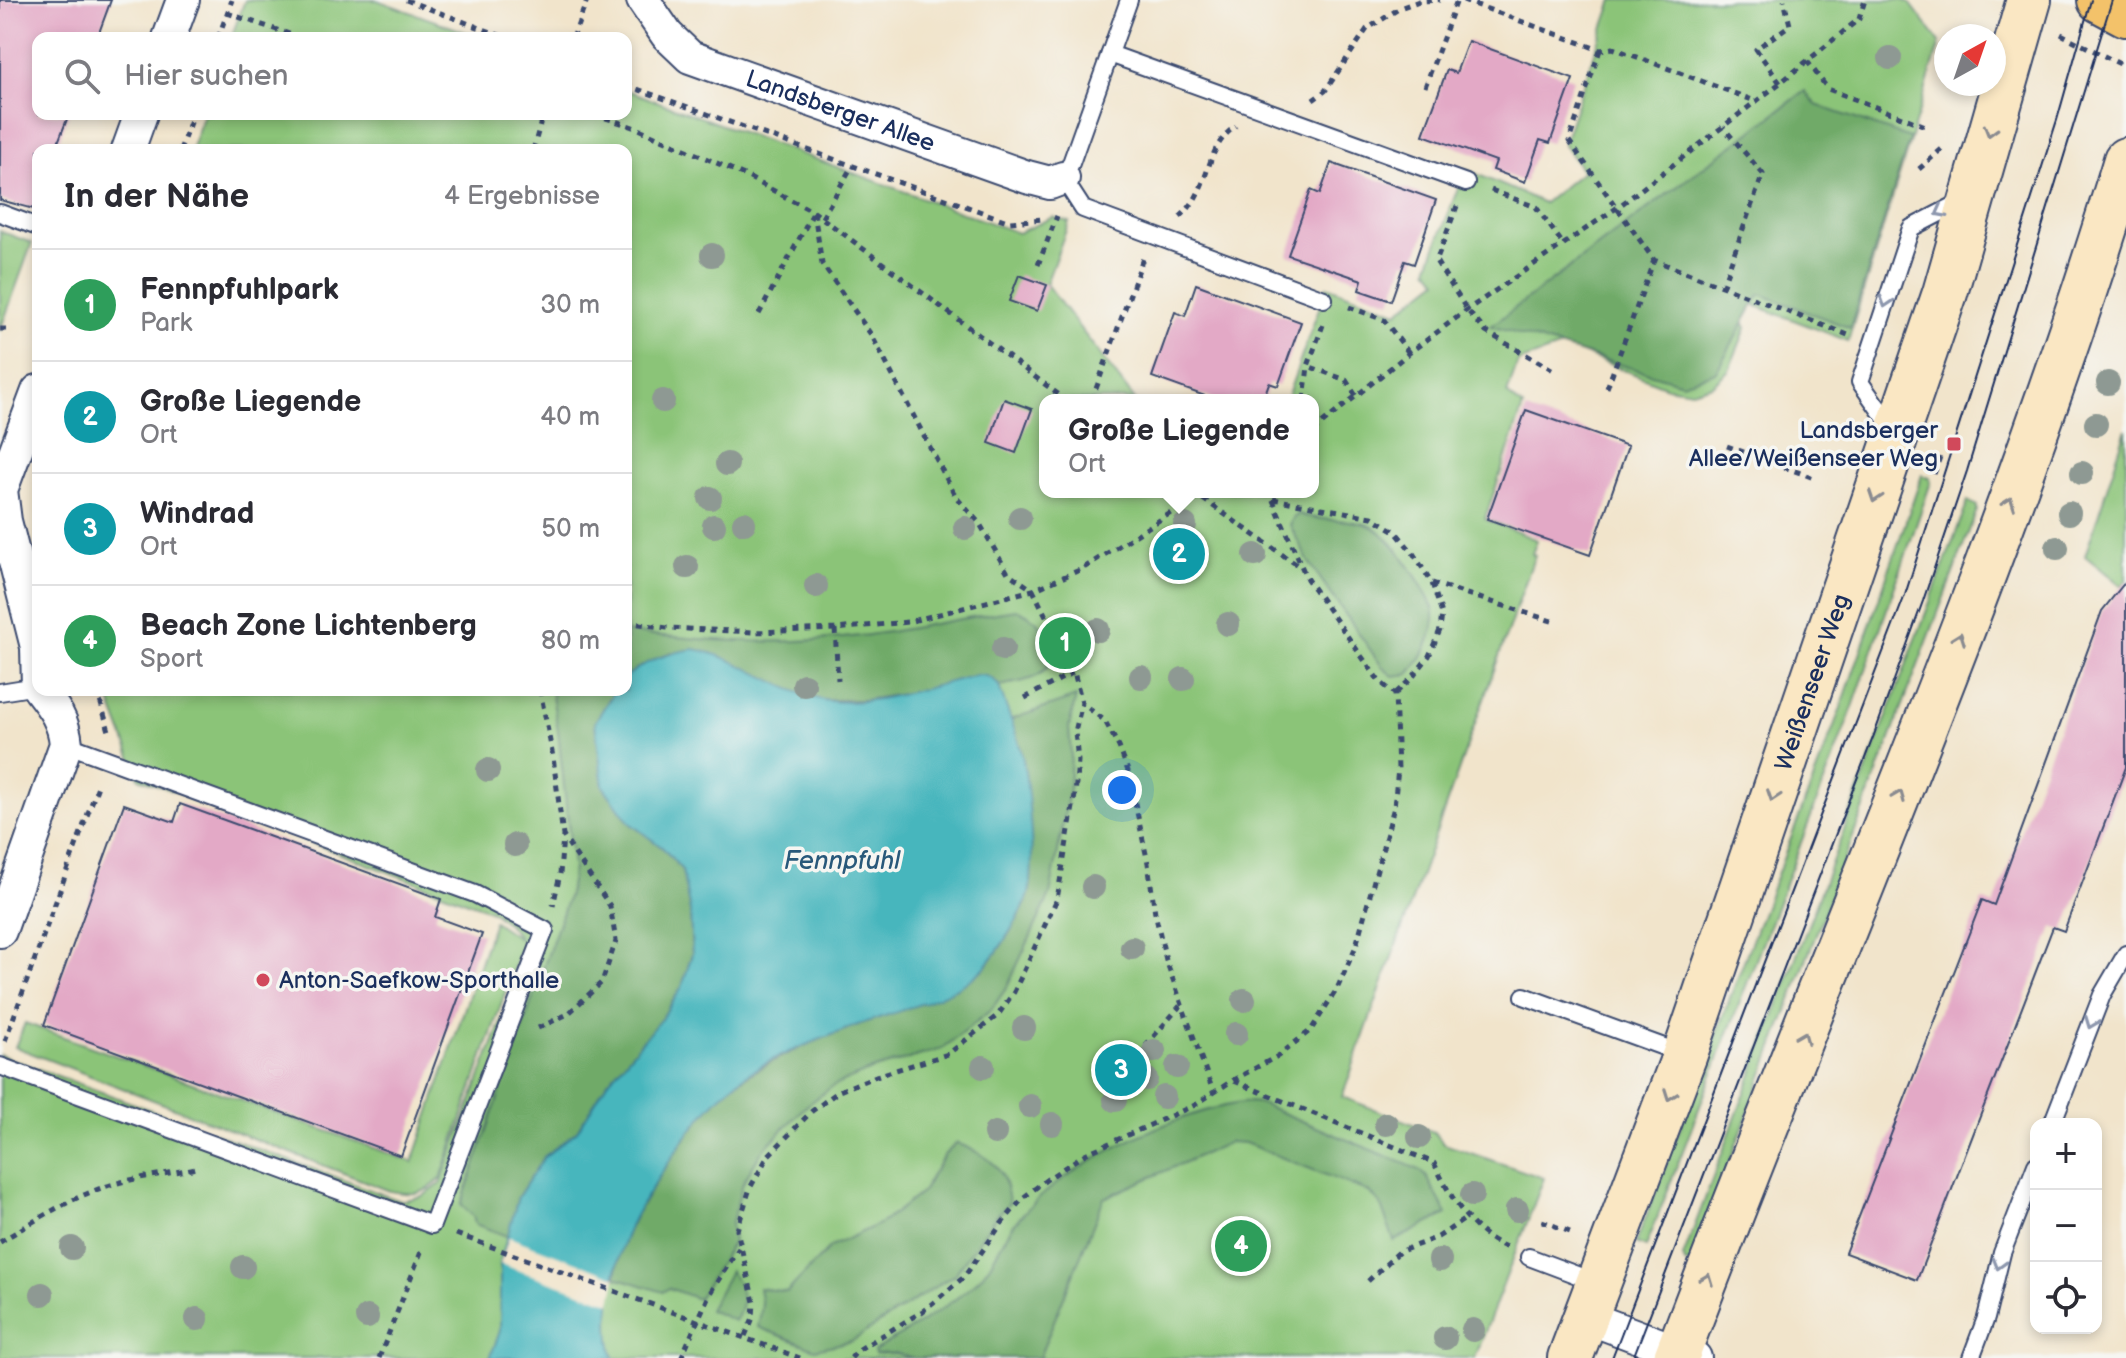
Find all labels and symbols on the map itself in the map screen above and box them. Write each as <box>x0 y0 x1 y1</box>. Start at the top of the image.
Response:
north arrow <box>1934 24 2006 96</box>
street label: Landsberger Allee <box>742 64 939 158</box>
one-way arrow <box>1983 124 1999 138</box>
one-way arrow <box>1935 203 1950 218</box>
one-way arrow <box>1880 295 1896 309</box>
place label: Landsberger Allee/Weißenseer Weg <box>1689 416 1938 473</box>
marker: Landsberger Allee/Weißenseer Weg <box>1945 435 1963 453</box>
one-way arrow <box>1868 489 1885 503</box>
one-way arrow <box>1999 496 2015 510</box>
pin: 2 <box>1153 524 1205 584</box>
street label: Weißenseer Weg <box>1768 590 1856 774</box>
pin: 1 <box>1039 613 1091 673</box>
one-way arrow <box>1949 632 1966 646</box>
your location <box>1102 770 1142 810</box>
one-way arrow <box>1766 788 1782 802</box>
one-way arrow <box>1889 790 1905 804</box>
water label: Fennpfuhl <box>784 846 901 877</box>
place label: Anton-Saefkow-Sporthalle <box>279 966 559 995</box>
marker: Anton-Saefkow-Sporthalle <box>254 971 272 989</box>
one-way arrow <box>2084 1015 2101 1029</box>
one-way arrow <box>1793 1031 1809 1045</box>
pin: 3 <box>1095 1040 1147 1100</box>
one-way arrow <box>1663 1087 1680 1101</box>
pin: 4 <box>1215 1216 1267 1276</box>
one-way arrow <box>1992 1257 2008 1270</box>
one-way arrow <box>1697 1273 1713 1287</box>

